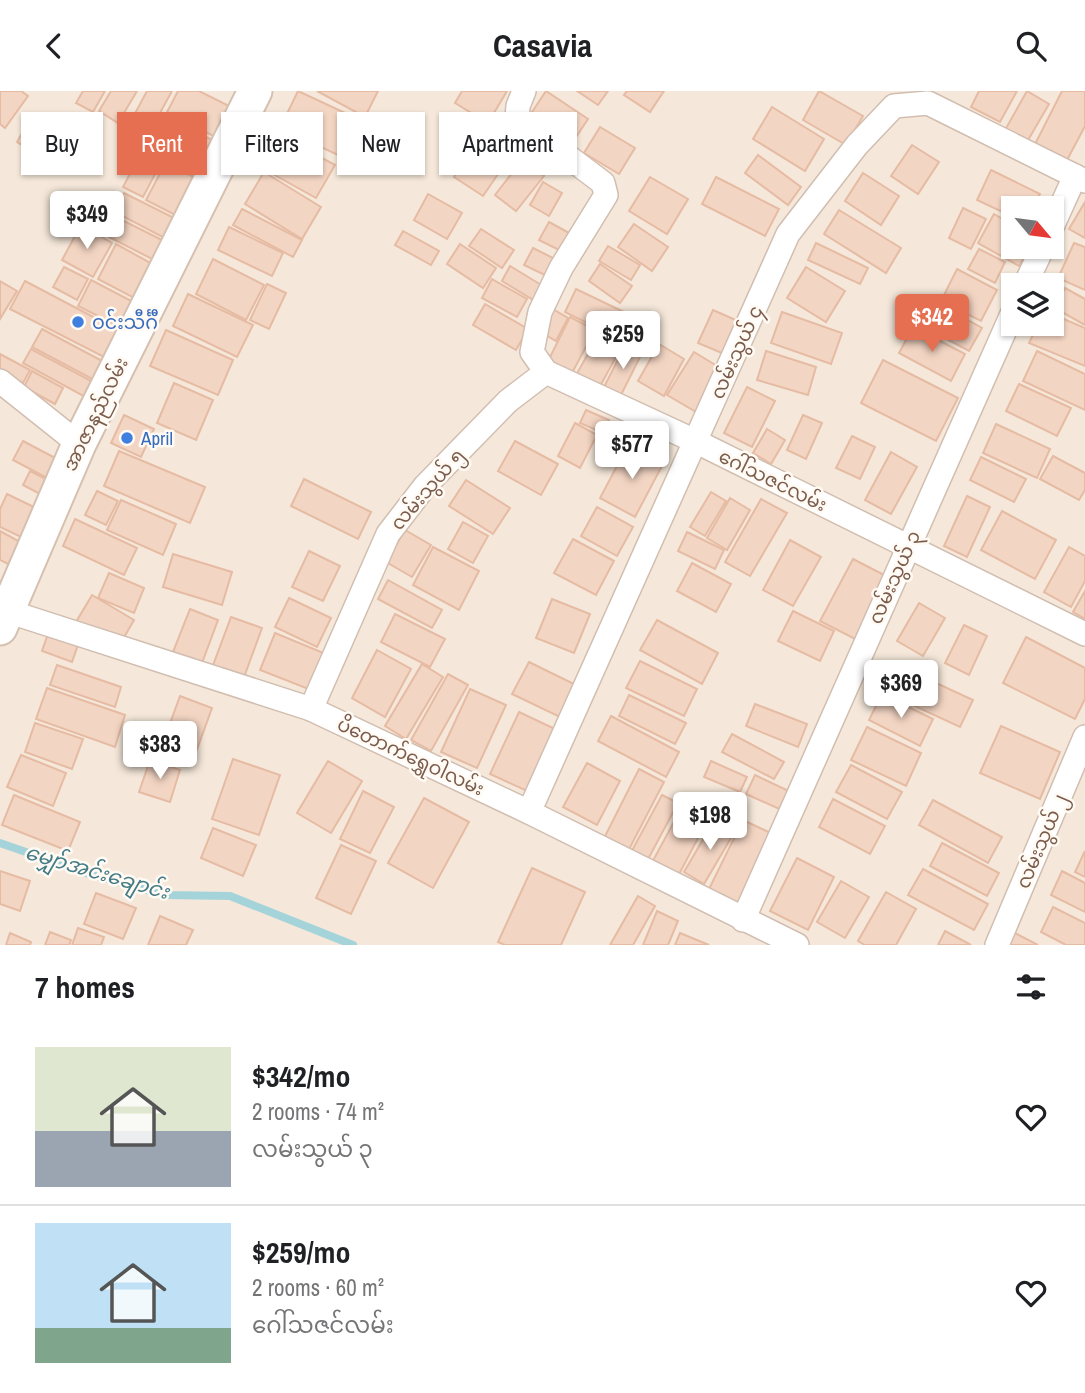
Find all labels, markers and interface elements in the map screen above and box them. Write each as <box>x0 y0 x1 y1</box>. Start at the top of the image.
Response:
text: Casavia <box>493 24 592 67</box>
icon: back <box>35 27 73 65</box>
icon: search <box>1012 27 1050 65</box>
chip: Buy <box>21 112 103 175</box>
chip: Rent <box>117 112 207 175</box>
chip: Filters <box>221 112 323 175</box>
chip: New <box>337 112 425 175</box>
chip: Apartment <box>439 112 577 175</box>
pin: $349 <box>46 191 128 251</box>
north arrow <box>1001 196 1064 259</box>
map controls <box>1001 196 1064 336</box>
text: $349 <box>66 198 108 229</box>
button: layers <box>1001 273 1064 336</box>
pin: $342 <box>891 295 973 354</box>
street label: လမ်းသွယ် ၄ <box>703 301 771 404</box>
text: $342 <box>911 301 953 332</box>
place label: ဝင်းသီင်္ဂီ <box>92 308 158 335</box>
pin: $259 <box>582 311 664 371</box>
marker: ဝင်းသီင်္ဂီ <box>70 314 86 330</box>
text: $259 <box>602 318 644 349</box>
street label: အာဇာနည်လမ်း <box>55 352 136 476</box>
pin: $577 <box>591 421 673 481</box>
place label: April <box>140 425 173 451</box>
text: $577 <box>611 428 653 459</box>
marker: April <box>119 430 135 446</box>
street label: လမ်းသွယ် ၅ <box>383 442 472 538</box>
street label: ဂေါ်သဇင်လမ်း <box>715 442 832 517</box>
street label: လမ်းသွယ် ၃ <box>861 526 929 629</box>
pin: $369 <box>860 661 942 720</box>
text: $369 <box>880 667 922 698</box>
street label: ပိတောက်ရွှေဝါလမ်း <box>332 710 489 804</box>
pin: $383 <box>119 721 201 781</box>
text: $383 <box>139 728 181 759</box>
street label: လမ်းသွယ် ၂ <box>1008 789 1075 894</box>
pin: $198 <box>669 793 751 852</box>
text: $198 <box>689 799 731 830</box>
water label: မျှော်အင်းချောင်း <box>21 837 174 909</box>
text: 7 homes <box>35 967 135 1007</box>
icon: filters <box>1012 968 1050 1006</box>
text: $342/mo <box>252 1056 350 1096</box>
icon: home <box>91 1075 175 1159</box>
text: 2 rooms · 74 m² <box>252 1096 384 1127</box>
icon: heart <box>1012 1098 1050 1136</box>
text: လမ်းသွယ် ၃ <box>252 1133 373 1164</box>
text: $259/mo <box>252 1232 350 1272</box>
icon: home <box>91 1251 175 1335</box>
text: 2 rooms · 60 m² <box>252 1272 384 1303</box>
icon: heart <box>1012 1274 1050 1312</box>
text: ဂေါ်သဇင်လမ်း <box>252 1309 394 1340</box>

